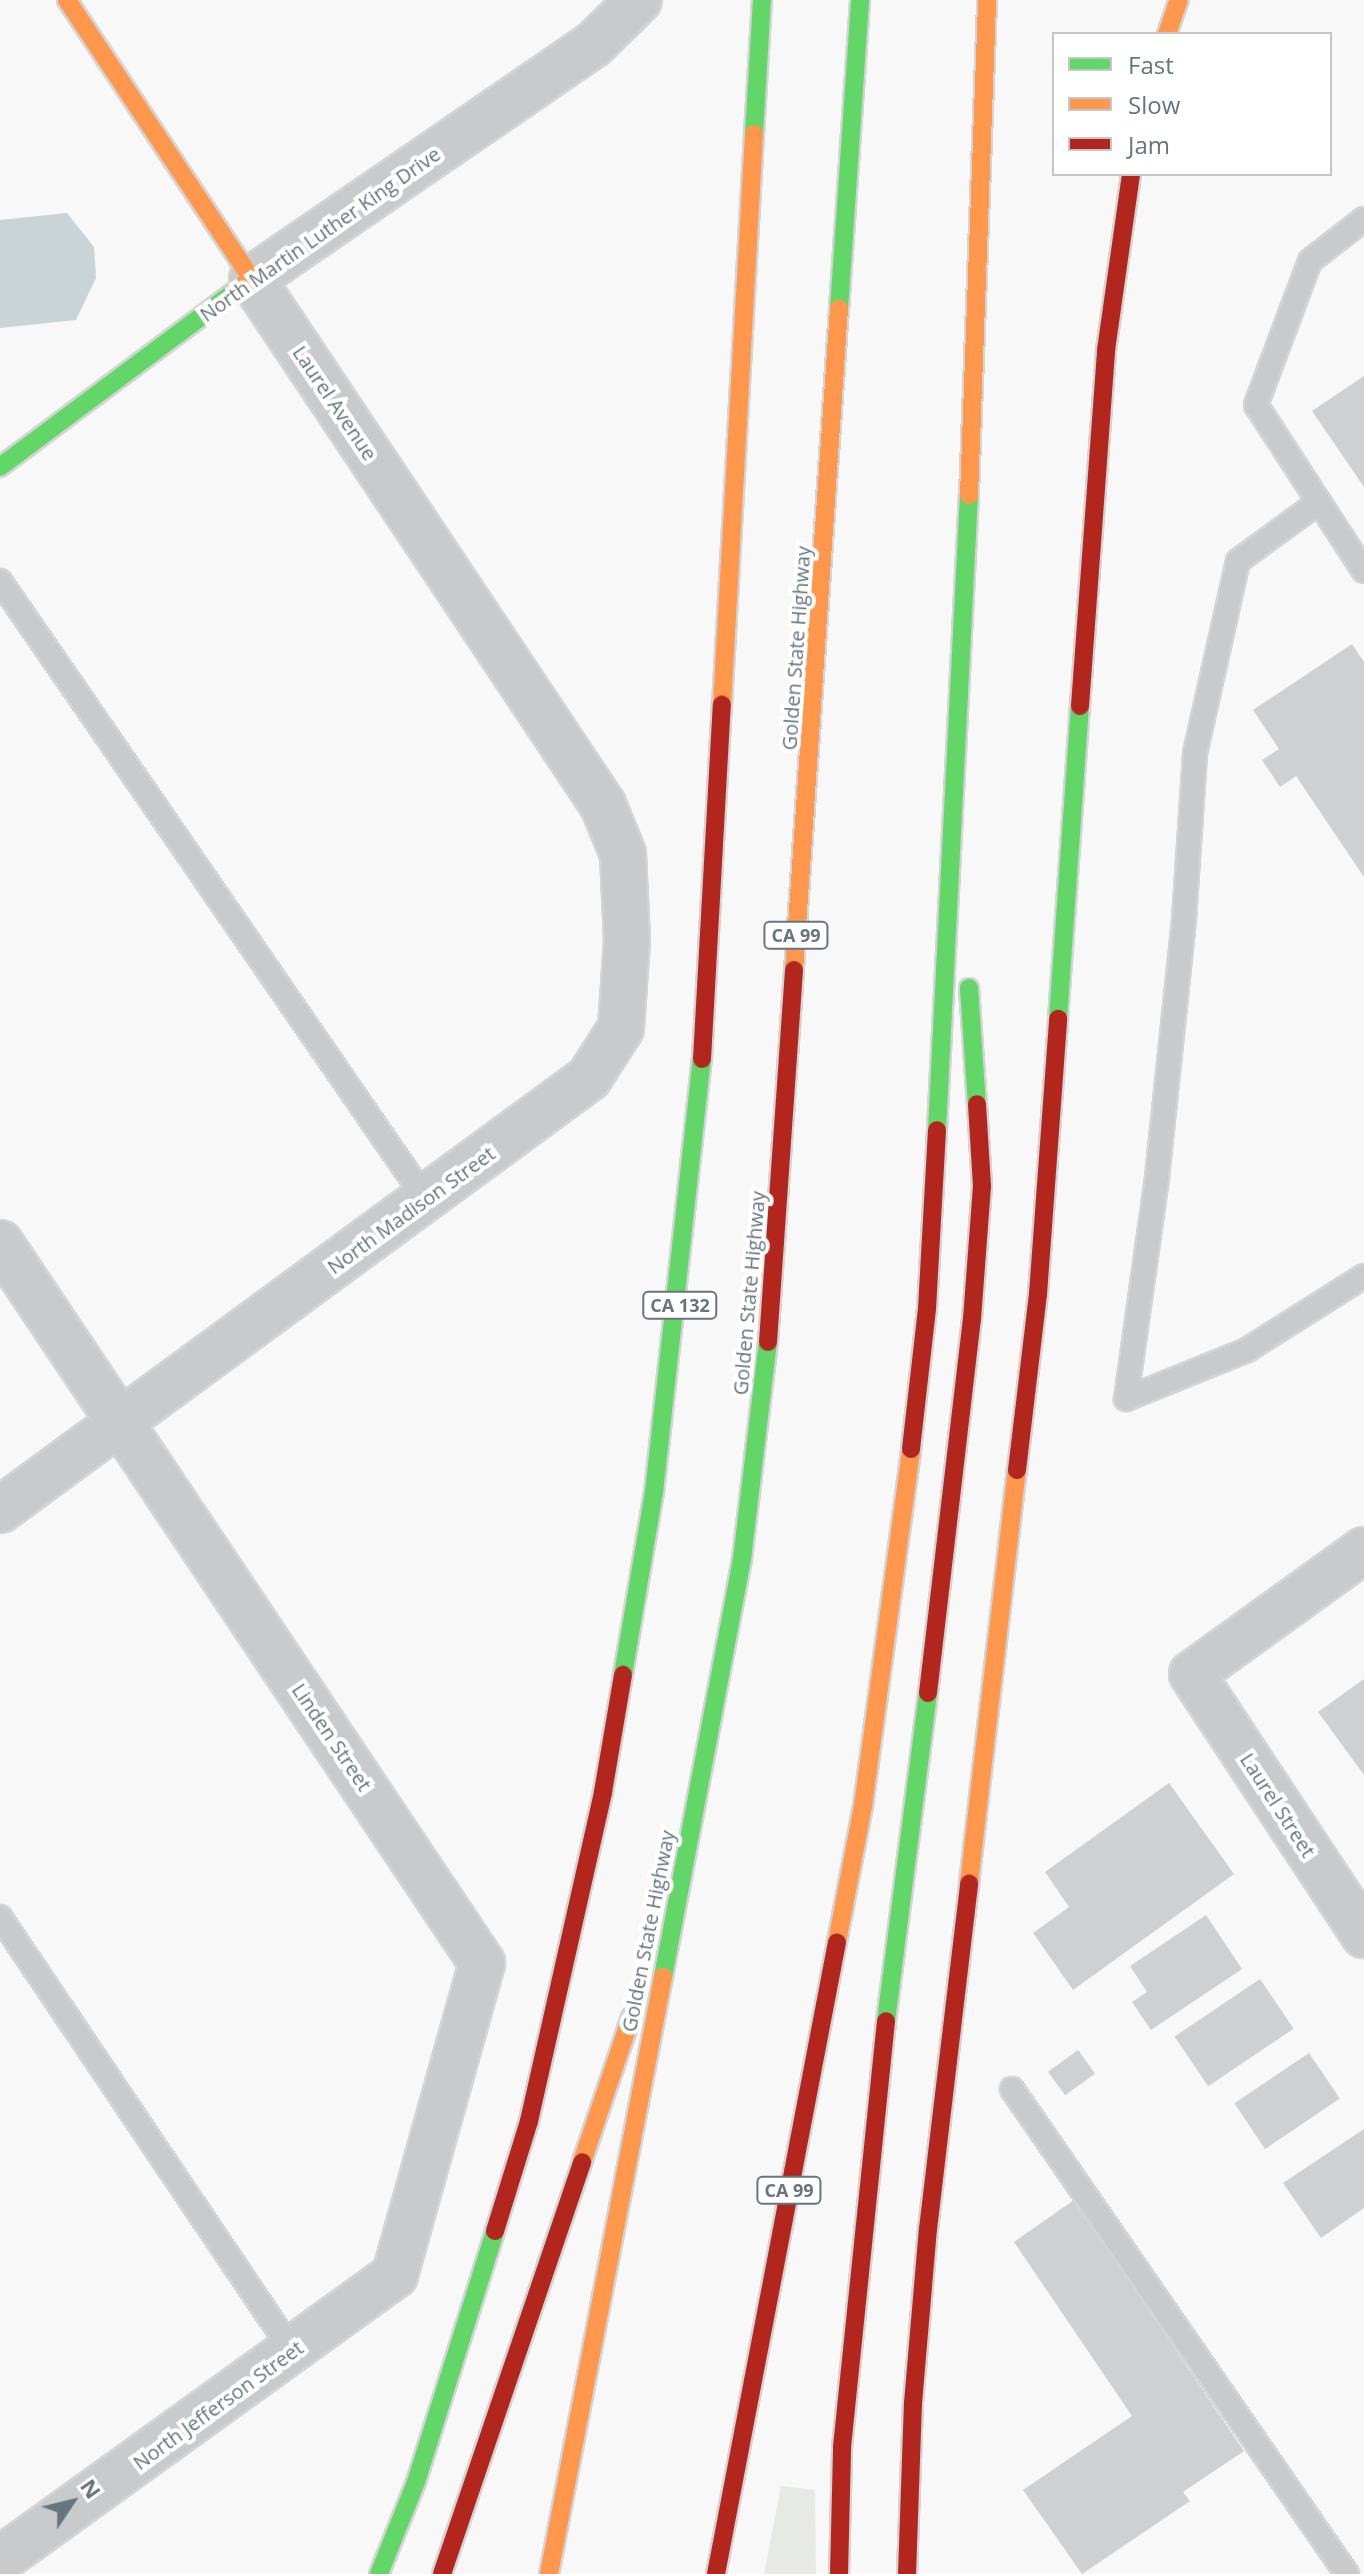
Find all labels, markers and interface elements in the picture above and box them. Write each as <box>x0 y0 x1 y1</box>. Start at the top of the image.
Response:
legend <box>1052 32 1332 176</box>
text: Fast <box>1128 48 1174 81</box>
text: Slow <box>1128 88 1180 121</box>
text: Jam <box>1128 128 1170 161</box>
street label: North Martin Luther King Drive <box>195 142 445 326</box>
street label: Laurel Avenue <box>288 341 382 465</box>
street label: Golden State Highway <box>777 545 815 751</box>
road number: CA 99 <box>762 921 830 949</box>
street label: North Madison Street <box>323 1141 499 1279</box>
street label: Golden State Highway <box>728 1190 770 1396</box>
road number: CA 132 <box>642 1291 718 1319</box>
street label: Linden Street <box>287 1679 377 1795</box>
street label: Laurel Street <box>1235 1748 1321 1862</box>
street label: Golden State Highway <box>617 1828 679 2034</box>
road number: CA 99 <box>755 2176 823 2204</box>
street label: North Jefferson Street <box>128 2335 308 2475</box>
north arrow <box>32 2462 112 2542</box>
text: N <box>74 2472 109 2504</box>

